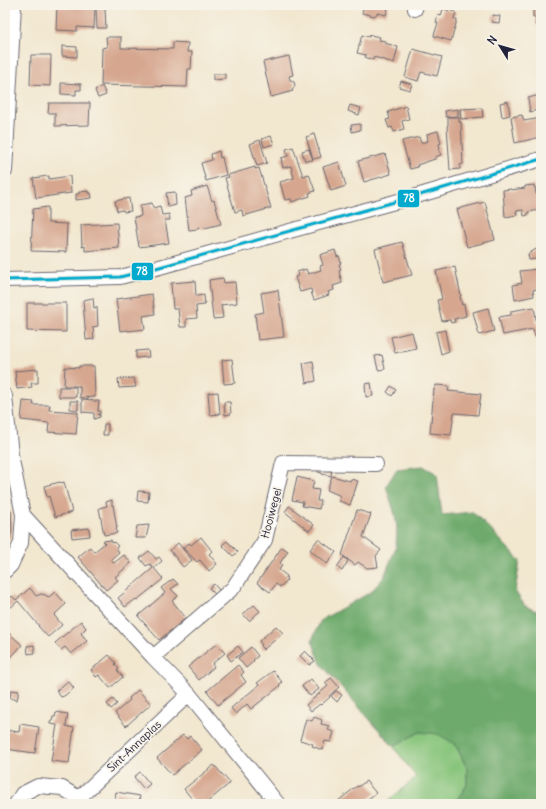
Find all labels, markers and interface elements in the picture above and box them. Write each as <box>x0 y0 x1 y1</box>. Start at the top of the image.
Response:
north arrow <box>480 26 520 66</box>
text: N <box>484 33 500 47</box>
line badge: 78 <box>397 189 420 208</box>
text: 78 <box>403 191 415 205</box>
line badge: 78 <box>131 262 154 281</box>
text: 78 <box>136 264 148 278</box>
street label: Hooiwegel <box>258 486 284 540</box>
street label: Sint-Annaplas <box>104 717 164 775</box>

